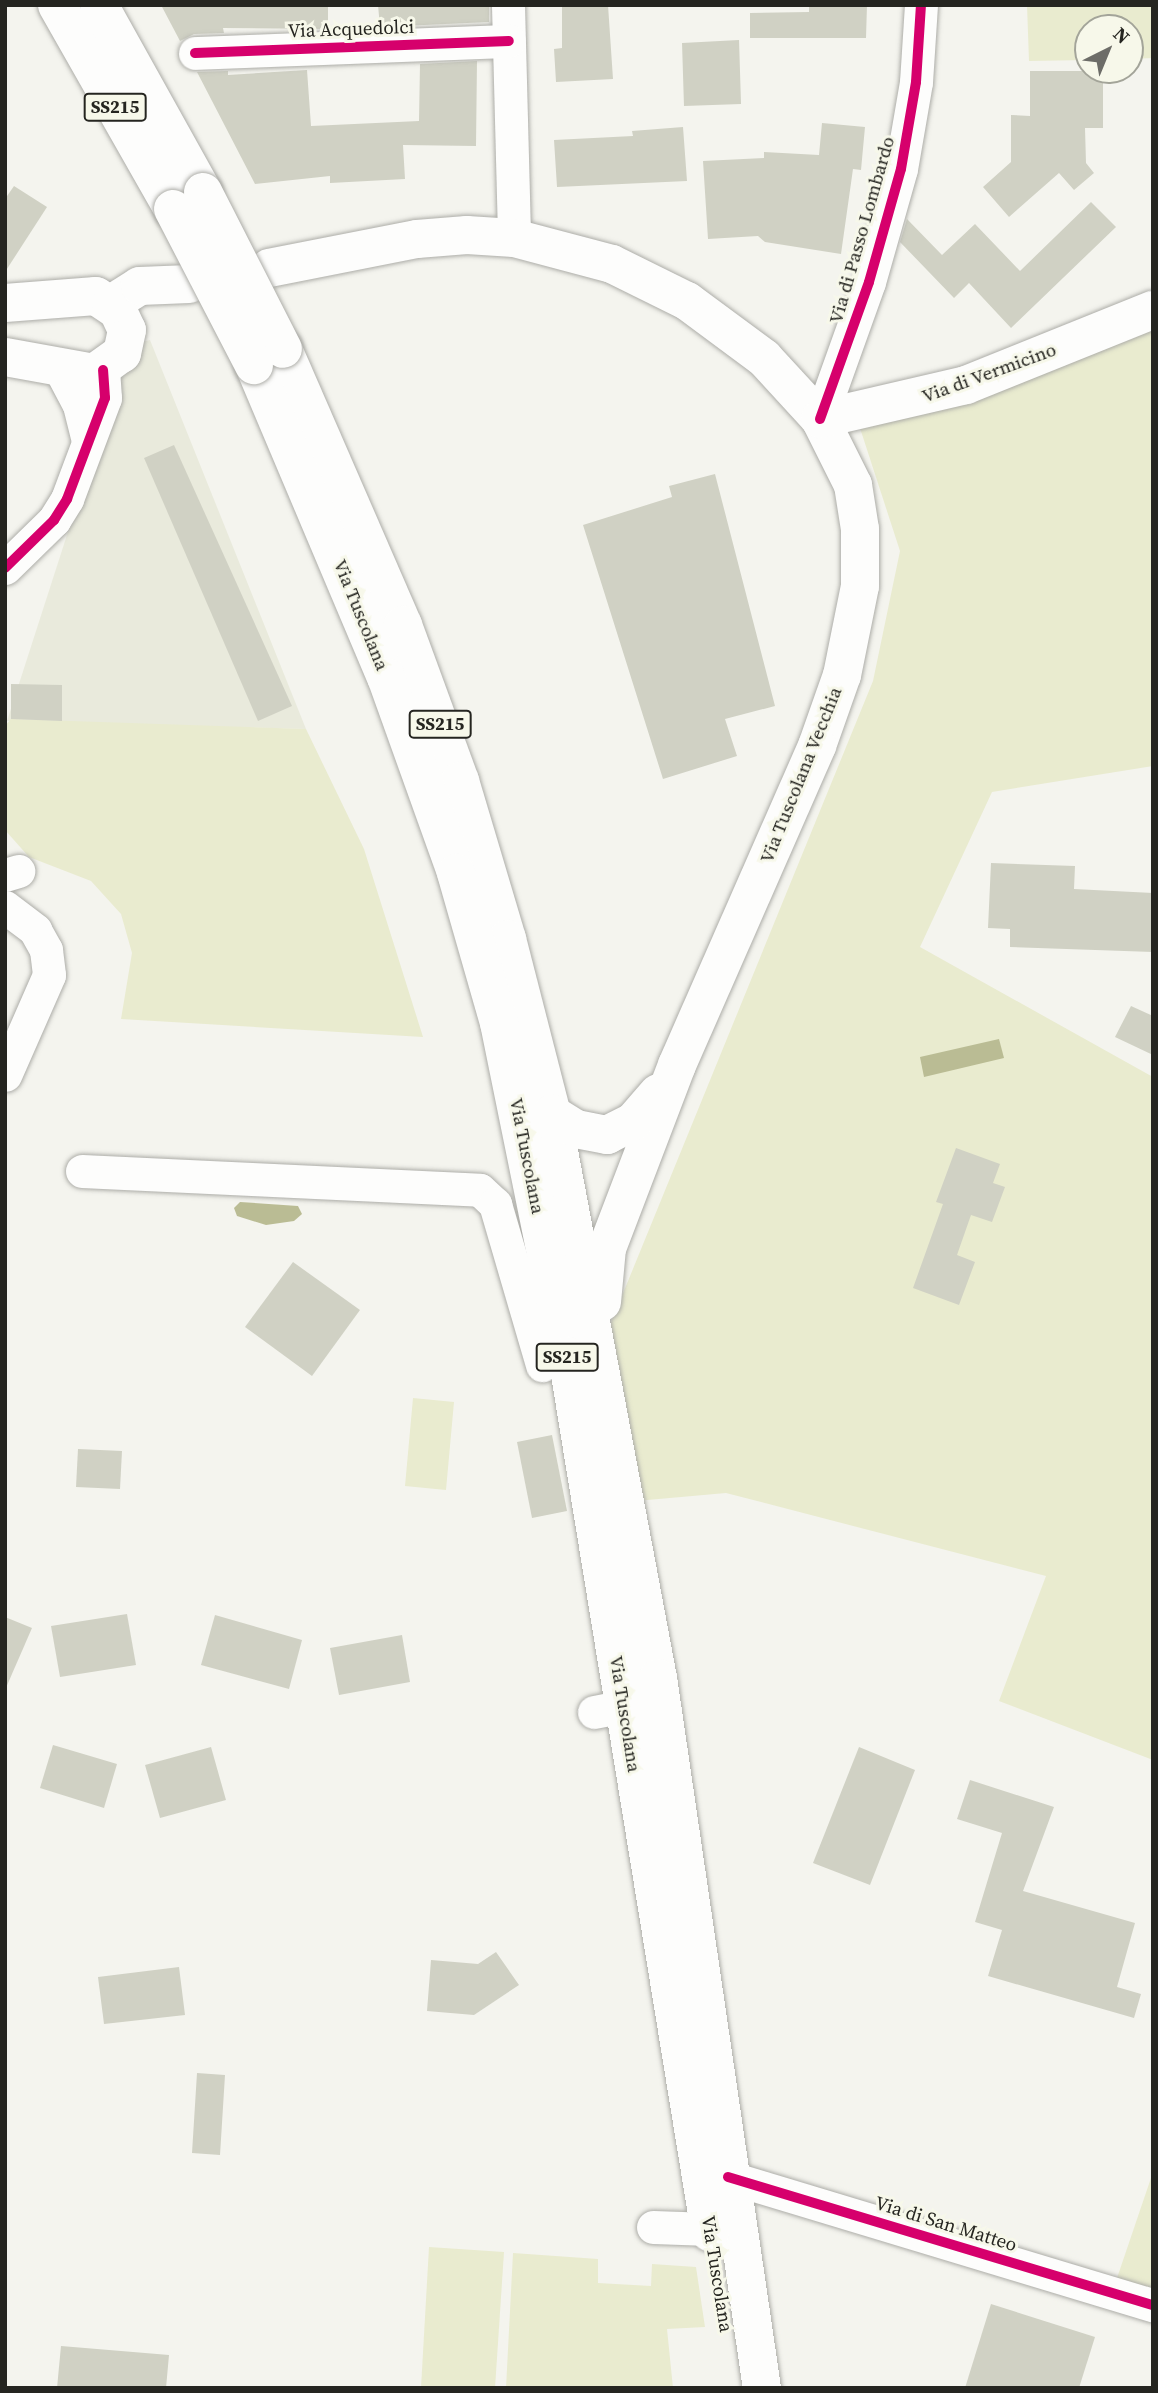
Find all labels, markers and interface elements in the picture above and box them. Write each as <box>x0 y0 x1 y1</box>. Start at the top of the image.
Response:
north arrow <box>1074 14 1144 84</box>
street label: Via Acquedolci <box>288 15 414 43</box>
text: N <box>1108 21 1136 49</box>
road number: SS215 <box>83 92 146 122</box>
street label: Via di Passo Lombardo <box>824 134 900 326</box>
street label: Via di Vermicino <box>919 338 1059 408</box>
street label: Via Tuscolana <box>328 556 394 674</box>
street label: Via Tuscolana Vecchia <box>755 683 847 867</box>
road number: SS215 <box>408 710 472 738</box>
street label: Via Tuscolana <box>505 1096 549 1216</box>
road number: SS215 <box>536 1342 598 1372</box>
street label: Via Tuscolana <box>605 1654 645 1774</box>
street label: Via di San Matteo <box>872 2192 1020 2256</box>
street label: Via Tuscolana <box>697 2214 737 2334</box>

